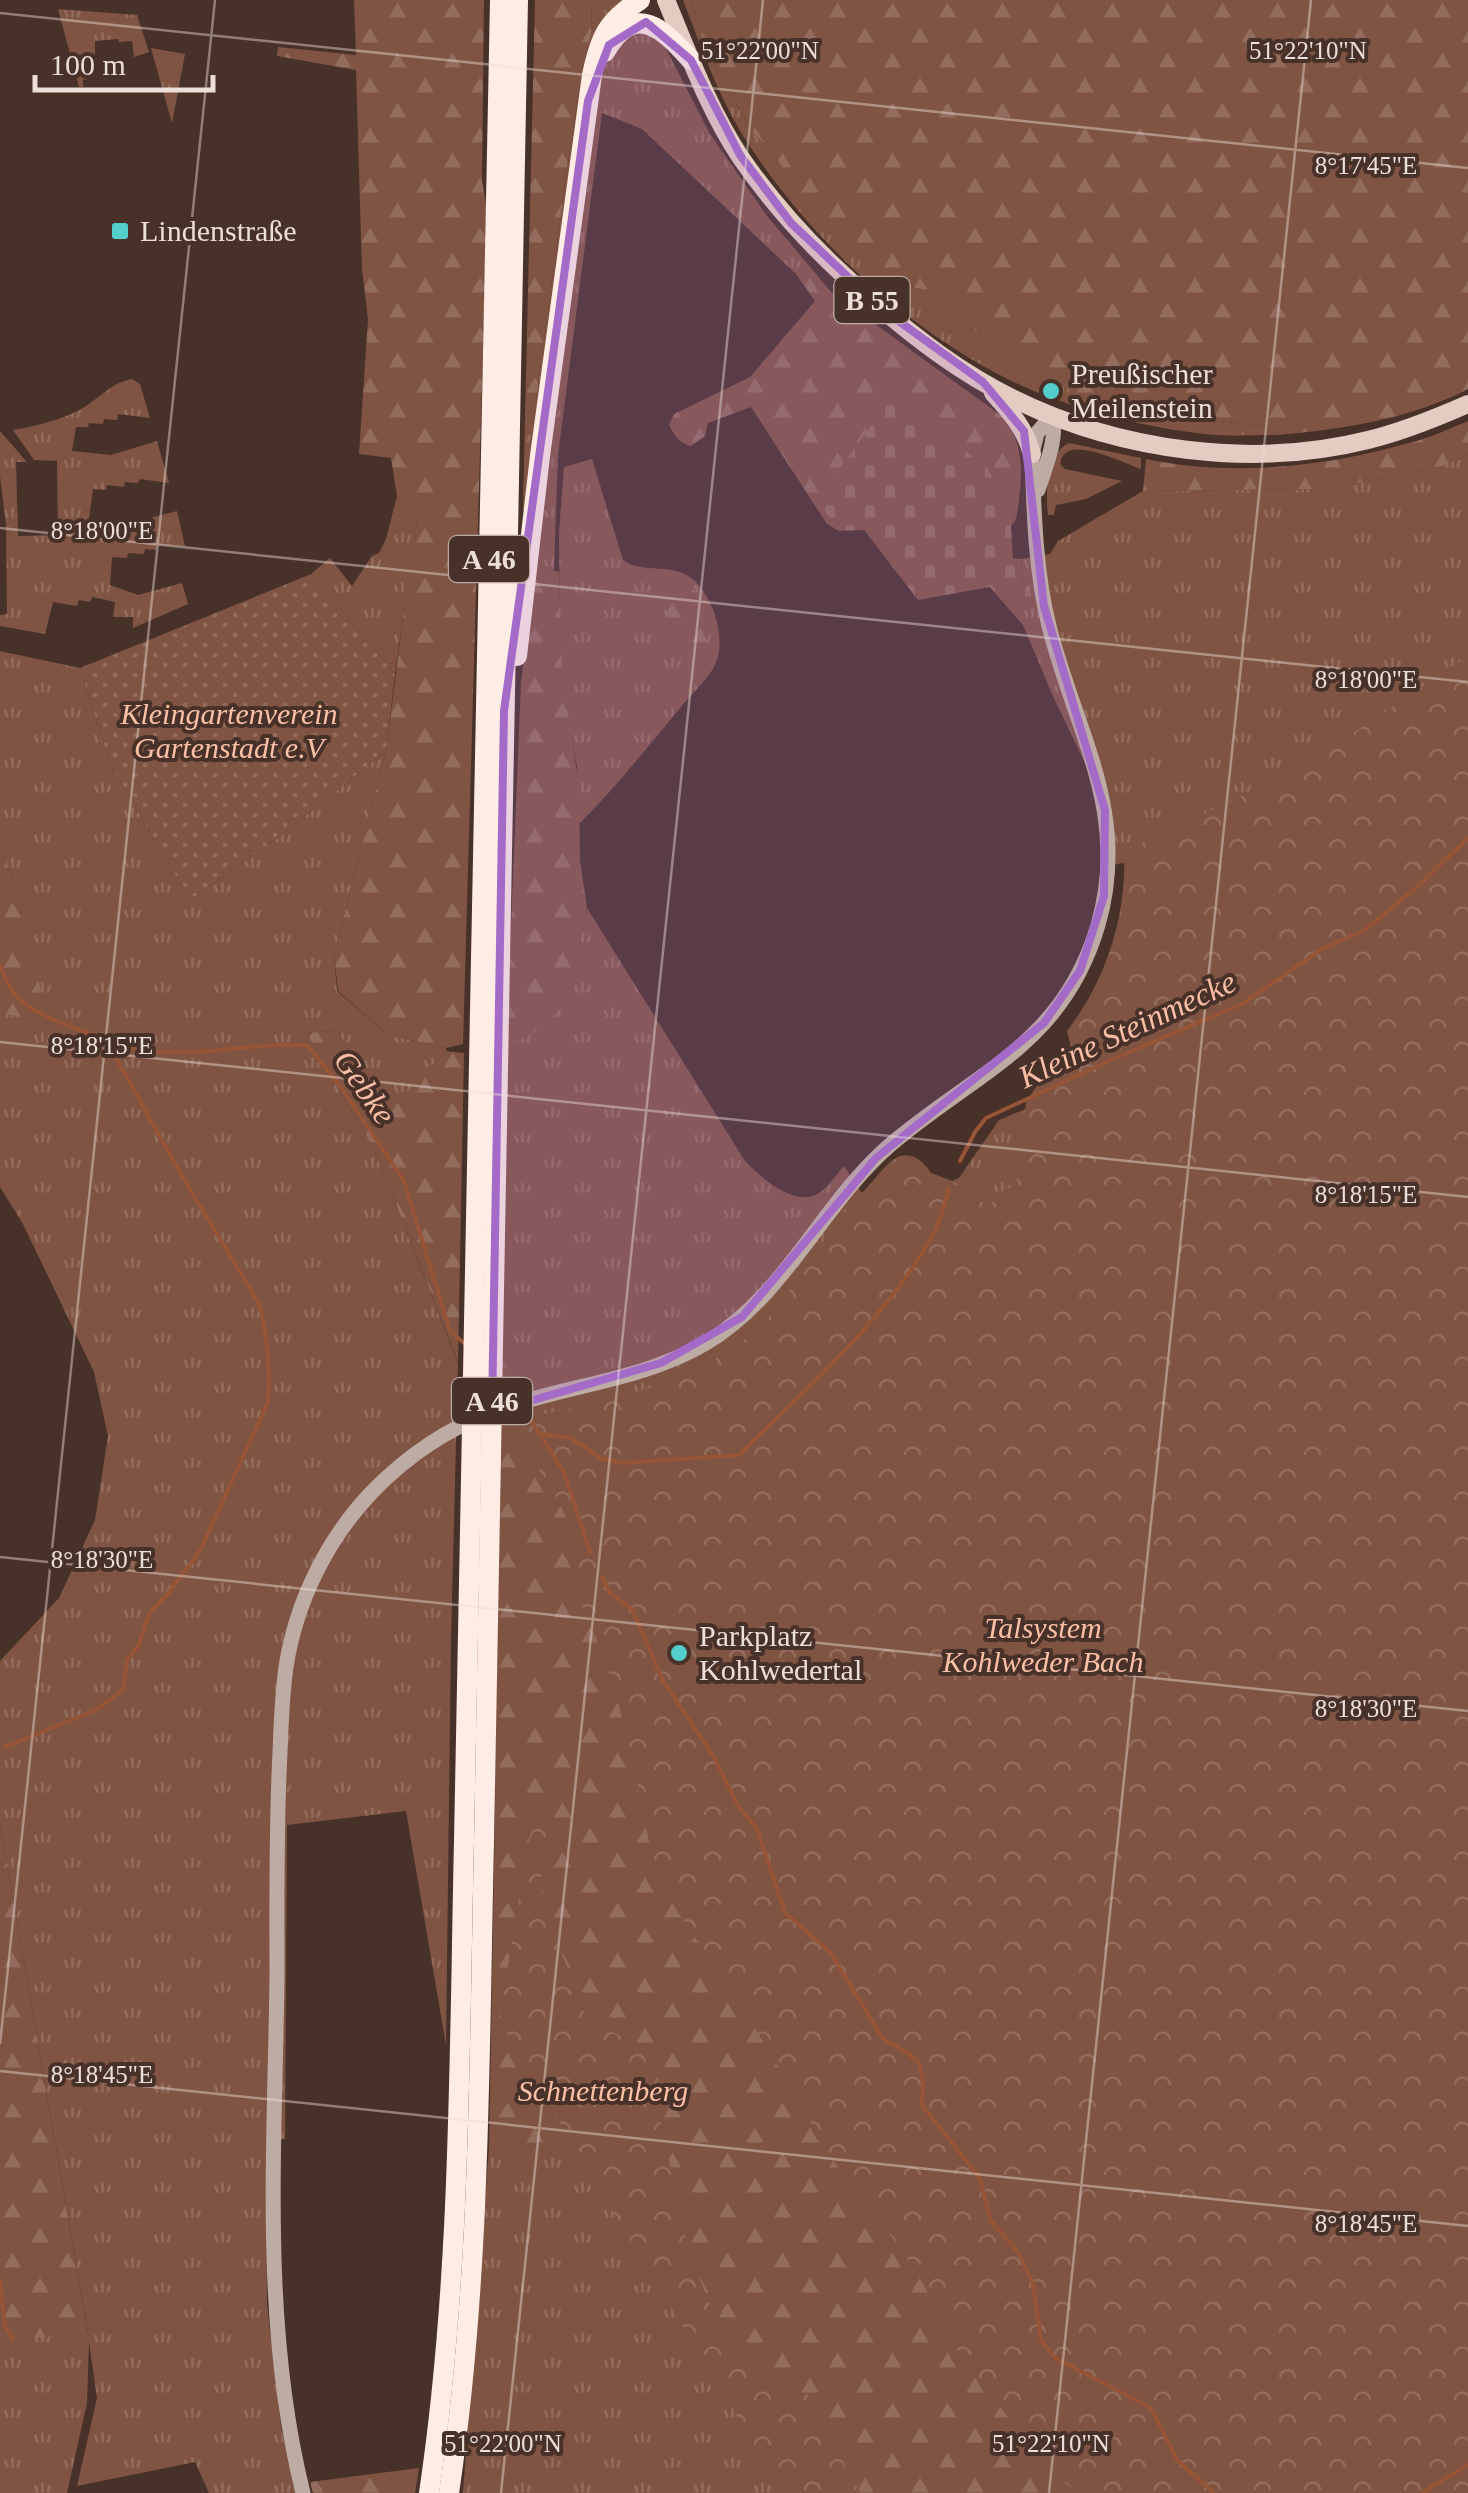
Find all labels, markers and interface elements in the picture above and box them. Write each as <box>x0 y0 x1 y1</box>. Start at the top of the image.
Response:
scale bar <box>35 30 212 92</box>
text: 51°22'00"N <box>701 37 819 64</box>
text: 51°22'10"N <box>1249 37 1367 64</box>
text: 100 m <box>50 48 126 81</box>
text: 8°17'45"E <box>1315 152 1417 179</box>
place label: Lindenstraße <box>140 214 297 247</box>
marker: Lindenstraße <box>109 220 131 242</box>
road number: B 55 <box>834 277 910 323</box>
place label: Preußischer Meilenstein <box>1071 357 1213 424</box>
marker: Preußischer Meilenstein <box>1040 380 1062 402</box>
text: 8°18'00"E <box>51 517 153 544</box>
road number: A 46 <box>449 536 529 582</box>
text: 8°18'00"E <box>1315 666 1417 693</box>
park label: Kleingartenverein Gartenstadt e.V <box>119 697 338 764</box>
water label: Kleine Steinmecke <box>1012 963 1241 1095</box>
text: 8°18'15"E <box>51 1032 153 1059</box>
water label: Gebke <box>327 1043 403 1131</box>
text: 8°18'15"E <box>1315 1181 1417 1208</box>
road number: A 46 <box>452 1378 532 1424</box>
text: 8°18'30"E <box>51 1546 153 1573</box>
park label: Talsystem Kohlweder Bach <box>942 1611 1143 1678</box>
place label: Parkplatz Kohlwedertal <box>699 1619 862 1686</box>
marker: Parkplatz Kohlwedertal <box>668 1642 690 1664</box>
text: 8°18'30"E <box>1315 1695 1417 1722</box>
text: 8°18'45"E <box>51 2061 153 2088</box>
park label: Schnettenberg <box>518 2074 688 2107</box>
text: 8°18'45"E <box>1315 2210 1417 2237</box>
text: 51°22'00"N <box>444 2430 562 2457</box>
text: 51°22'10"N <box>992 2430 1110 2457</box>

